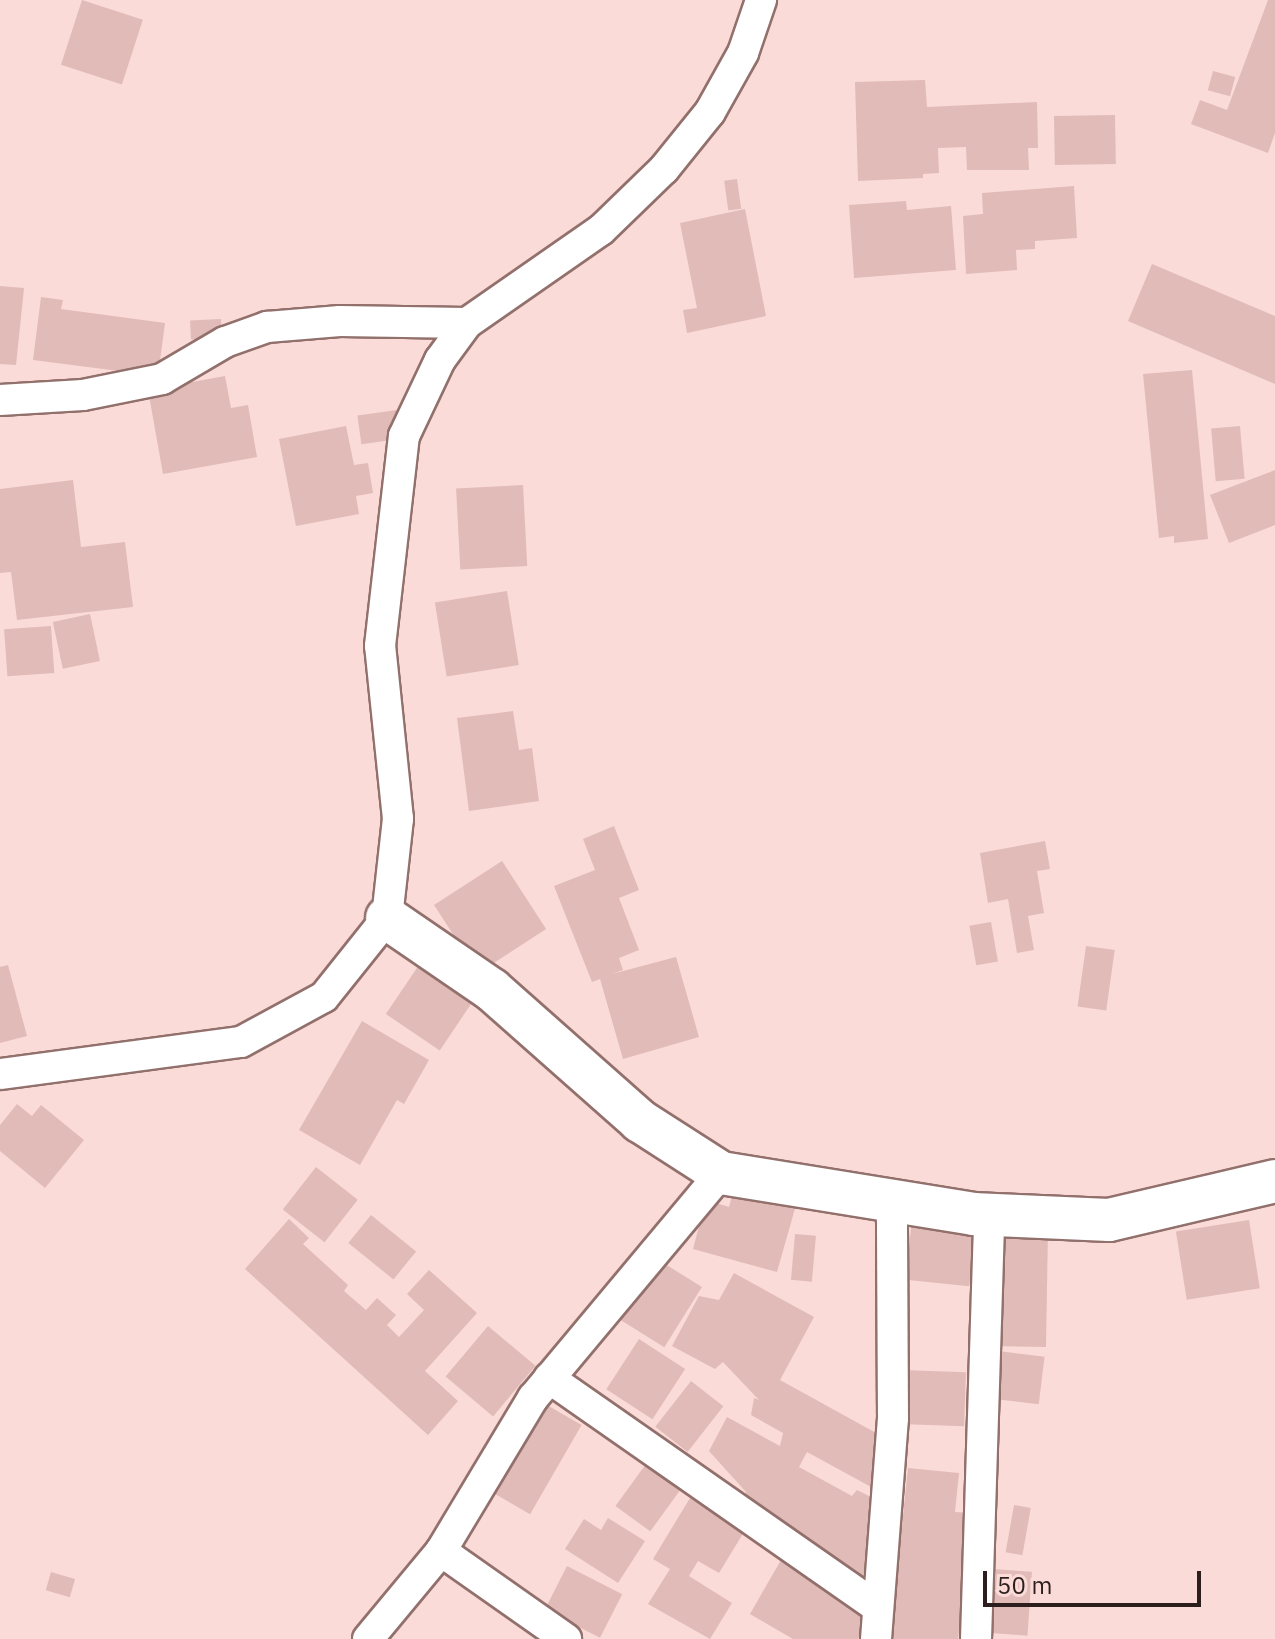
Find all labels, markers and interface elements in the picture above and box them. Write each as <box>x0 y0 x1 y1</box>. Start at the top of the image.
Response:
scale bar <box>987 1555 1205 1605</box>
text: 50 m <box>997 1569 1052 1601</box>

